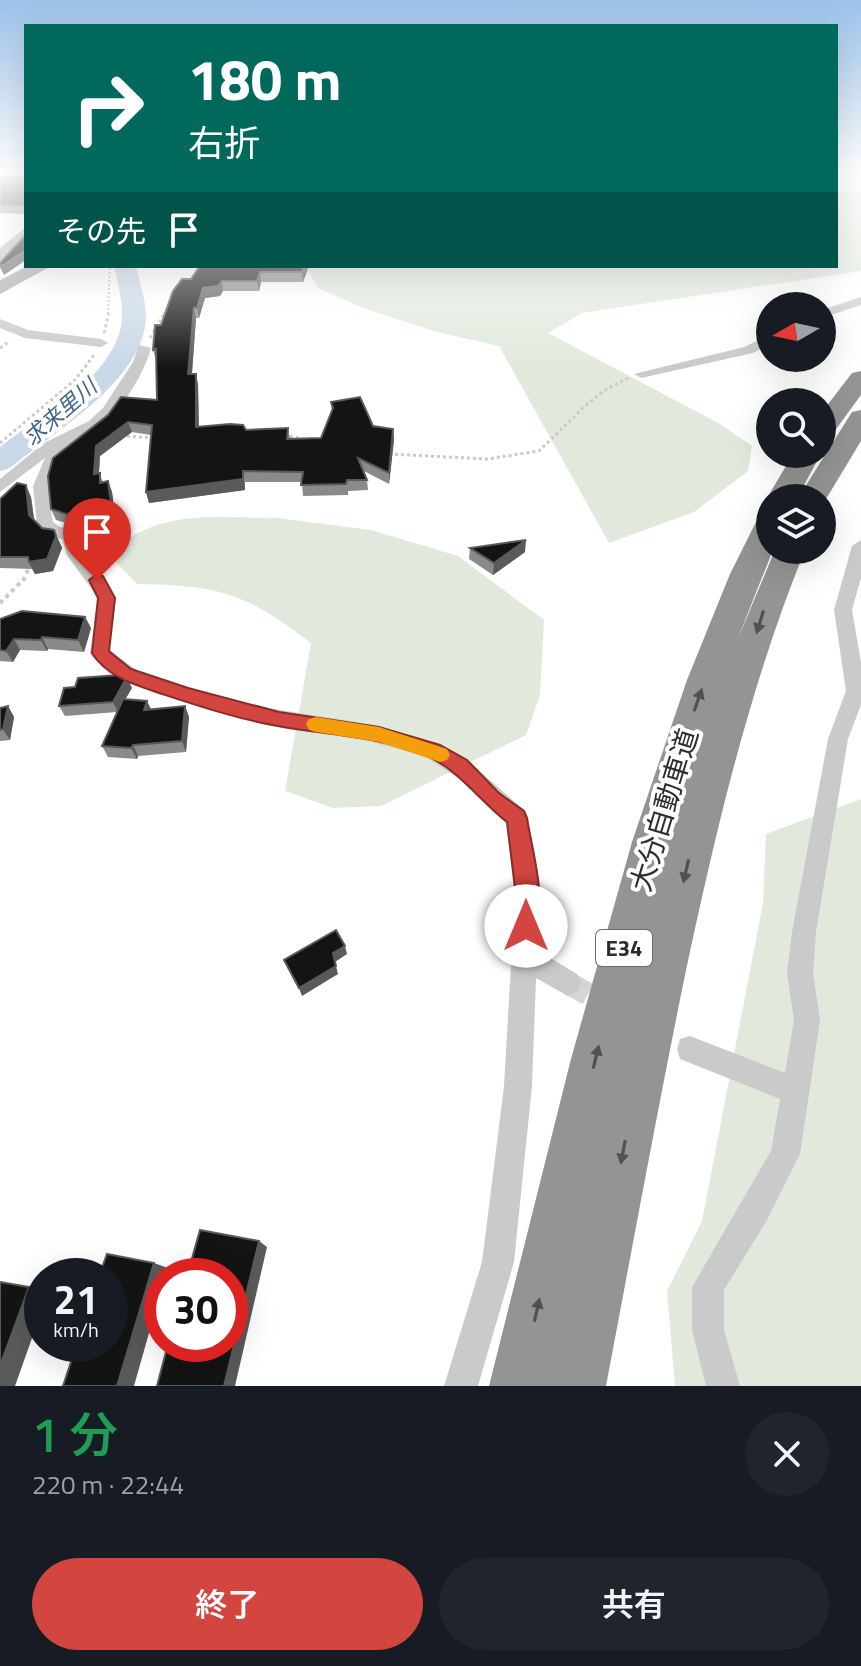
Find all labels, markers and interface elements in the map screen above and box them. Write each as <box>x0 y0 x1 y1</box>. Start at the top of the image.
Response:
text: 180 m <box>188 37 341 122</box>
icon: right <box>56 56 160 160</box>
text: 右折 <box>188 115 260 170</box>
text: その先 <box>56 208 146 254</box>
icon: arrive <box>162 208 206 252</box>
north arrow <box>756 292 836 372</box>
map controls <box>756 292 836 564</box>
water label: 求来里川 <box>16 369 106 454</box>
button: search <box>756 388 836 468</box>
button: layers <box>756 484 836 564</box>
pin <box>63 498 131 580</box>
icon: arrive <box>75 510 119 554</box>
one-way arrow <box>753 610 766 634</box>
one-way arrow <box>693 687 705 711</box>
street label: 大分自動車道 <box>618 723 709 896</box>
one-way arrow <box>679 859 692 884</box>
position arrow <box>484 884 568 968</box>
road number: E34 <box>596 930 652 966</box>
one-way arrow <box>590 1044 603 1069</box>
one-way arrow <box>617 1140 629 1165</box>
speed limit sign: 30 <box>144 1258 248 1362</box>
text: 21 <box>54 1269 98 1330</box>
one-way arrow <box>531 1297 544 1322</box>
text: km/h <box>53 1314 99 1345</box>
text: 1 分 <box>32 1398 117 1471</box>
button: close <box>745 1412 829 1496</box>
text: 220 m · 22:44 <box>32 1465 184 1504</box>
button: 終了 <box>32 1558 423 1650</box>
button: 共有 <box>439 1558 829 1650</box>

